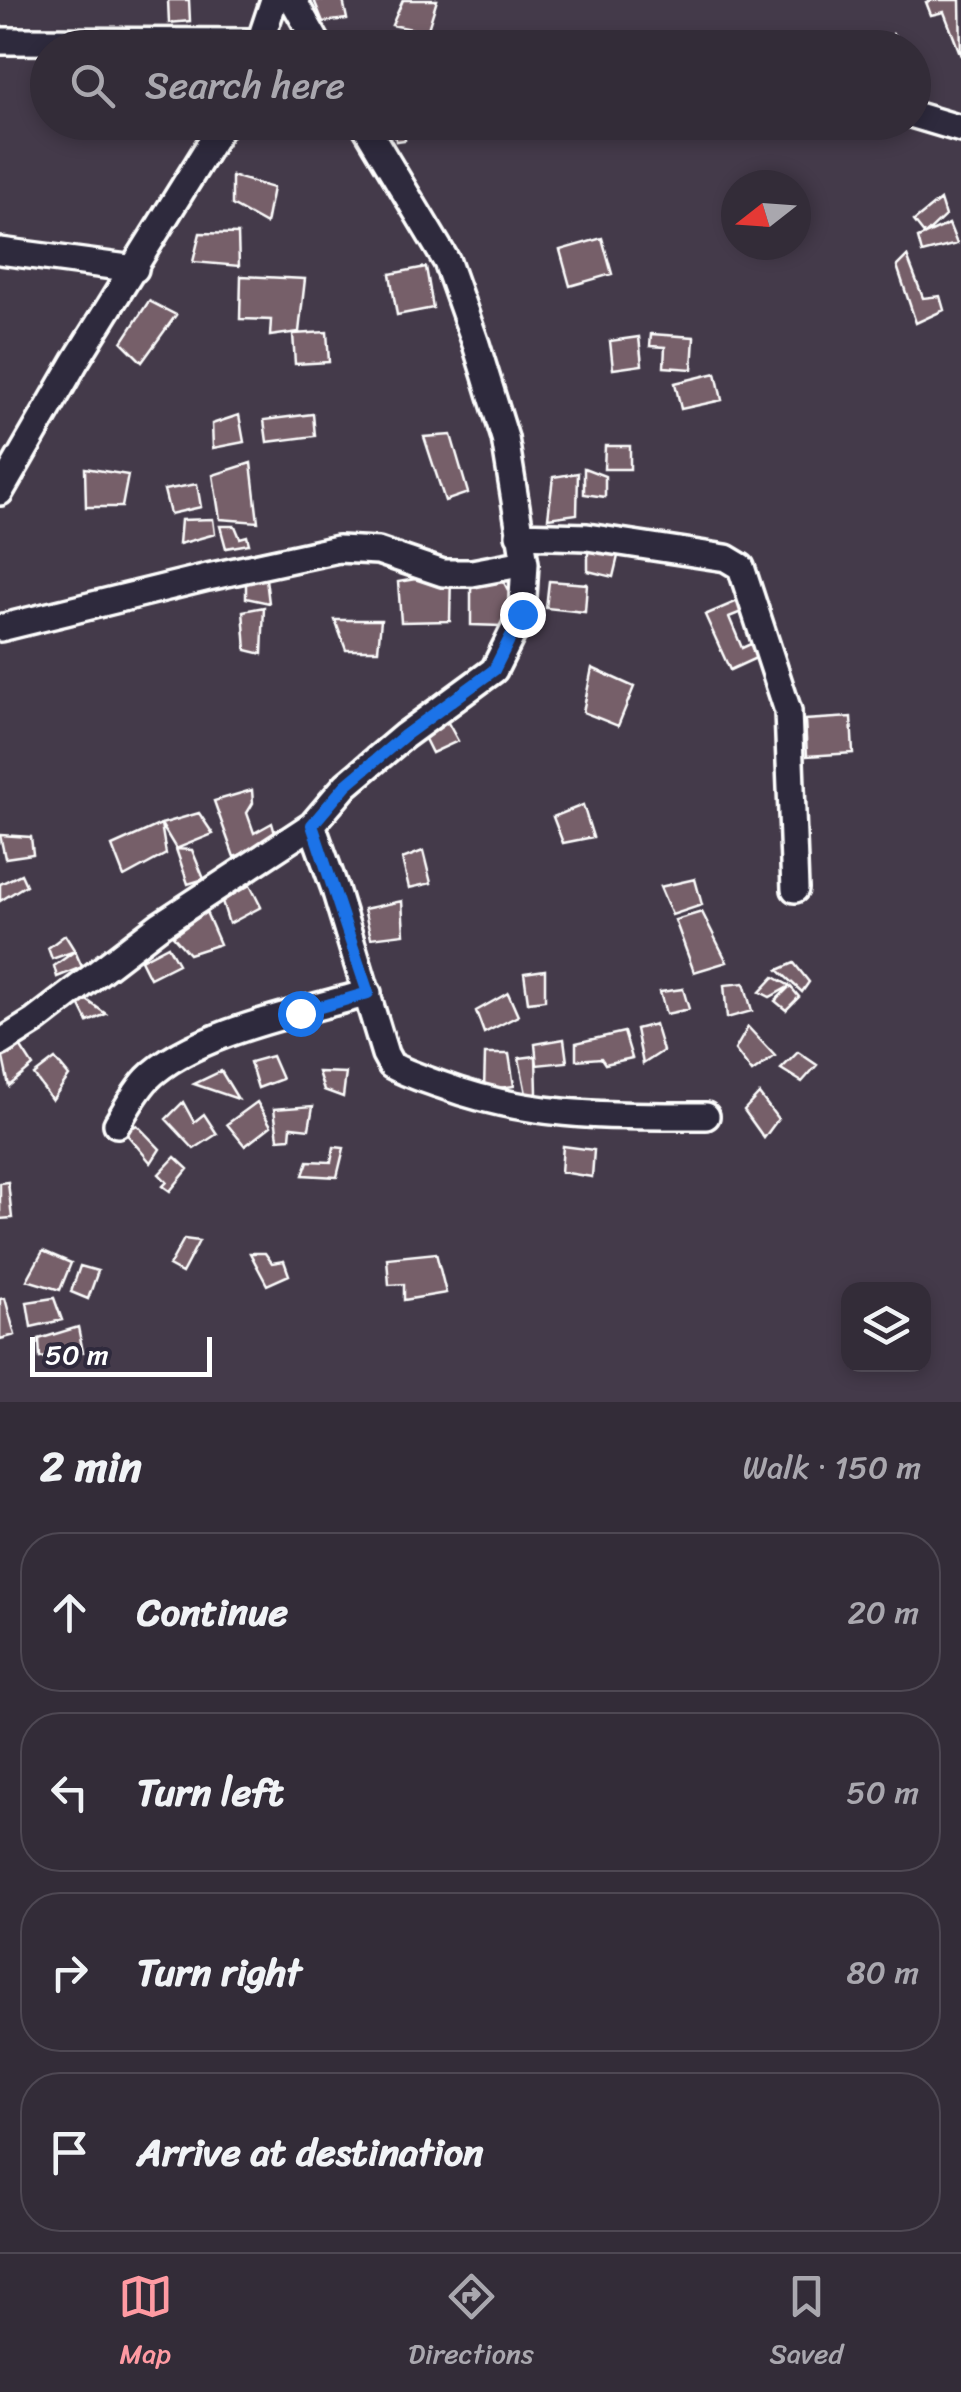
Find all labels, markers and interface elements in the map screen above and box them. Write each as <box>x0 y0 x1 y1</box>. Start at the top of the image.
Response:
search box <box>30 30 931 140</box>
text: Search here <box>145 52 345 119</box>
icon: search <box>65 58 120 113</box>
north arrow <box>721 170 811 260</box>
route end <box>500 592 546 638</box>
route start <box>278 991 324 1037</box>
map controls <box>841 1282 931 1372</box>
button: layers <box>841 1282 931 1372</box>
text: 50 m <box>45 1330 109 1379</box>
scale bar <box>30 1332 212 1376</box>
text: 2 min <box>40 1430 142 1504</box>
text: Walk · 150 m <box>743 1439 921 1496</box>
text: Continue <box>137 1579 288 1646</box>
text: 20 m <box>847 1584 919 1641</box>
icon: ahead <box>42 1585 97 1640</box>
text: Turn left <box>137 1759 283 1826</box>
text: 50 m <box>846 1764 919 1821</box>
icon: left <box>42 1765 97 1820</box>
text: Turn right <box>137 1939 302 2006</box>
text: 80 m <box>847 1944 919 2001</box>
icon: right <box>42 1945 97 2000</box>
text: Arrive at destination <box>137 2119 484 2186</box>
icon: arrive <box>42 2125 97 2180</box>
tab: Map <box>118 2269 173 2378</box>
tab: Directions <box>408 2269 534 2378</box>
tab: Saved <box>769 2269 843 2378</box>

